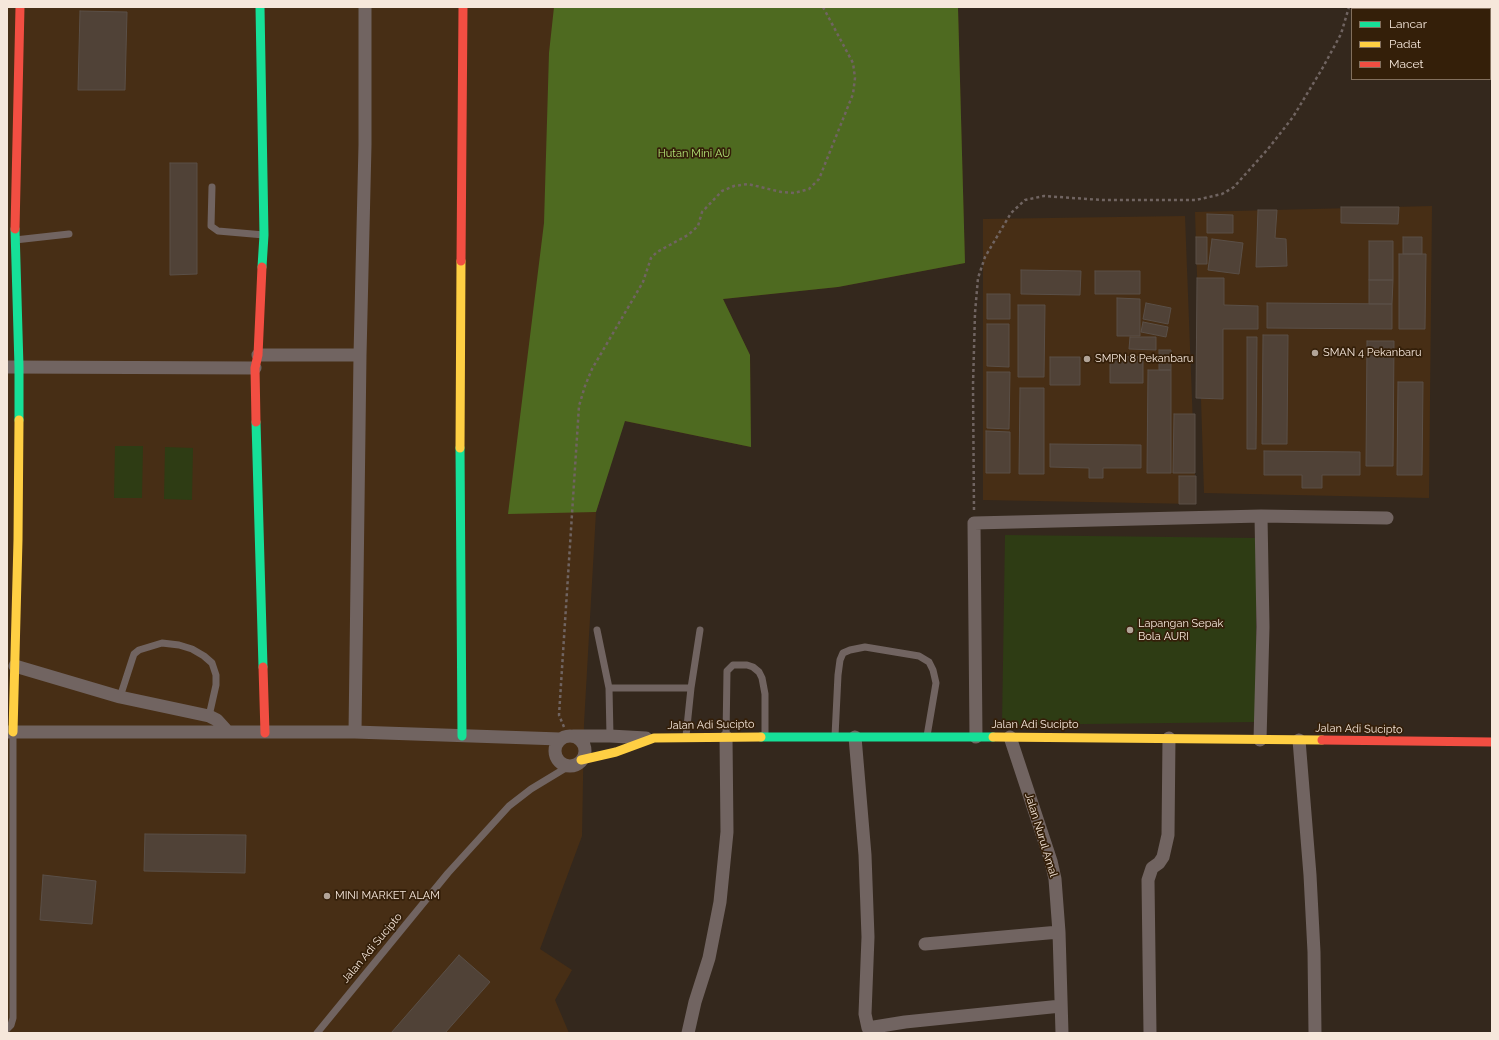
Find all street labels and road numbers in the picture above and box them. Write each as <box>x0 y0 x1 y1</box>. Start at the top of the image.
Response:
street label: Jalan Adi Sucipto <box>667 718 755 732</box>
street label: Jalan Adi Sucipto <box>991 718 1079 732</box>
street label: Jalan Adi Sucipto <box>1315 722 1403 736</box>
street label: Jalan Nurul Amal <box>1022 791 1060 879</box>
street label: Jalan Adi Sucipto <box>339 910 405 986</box>

